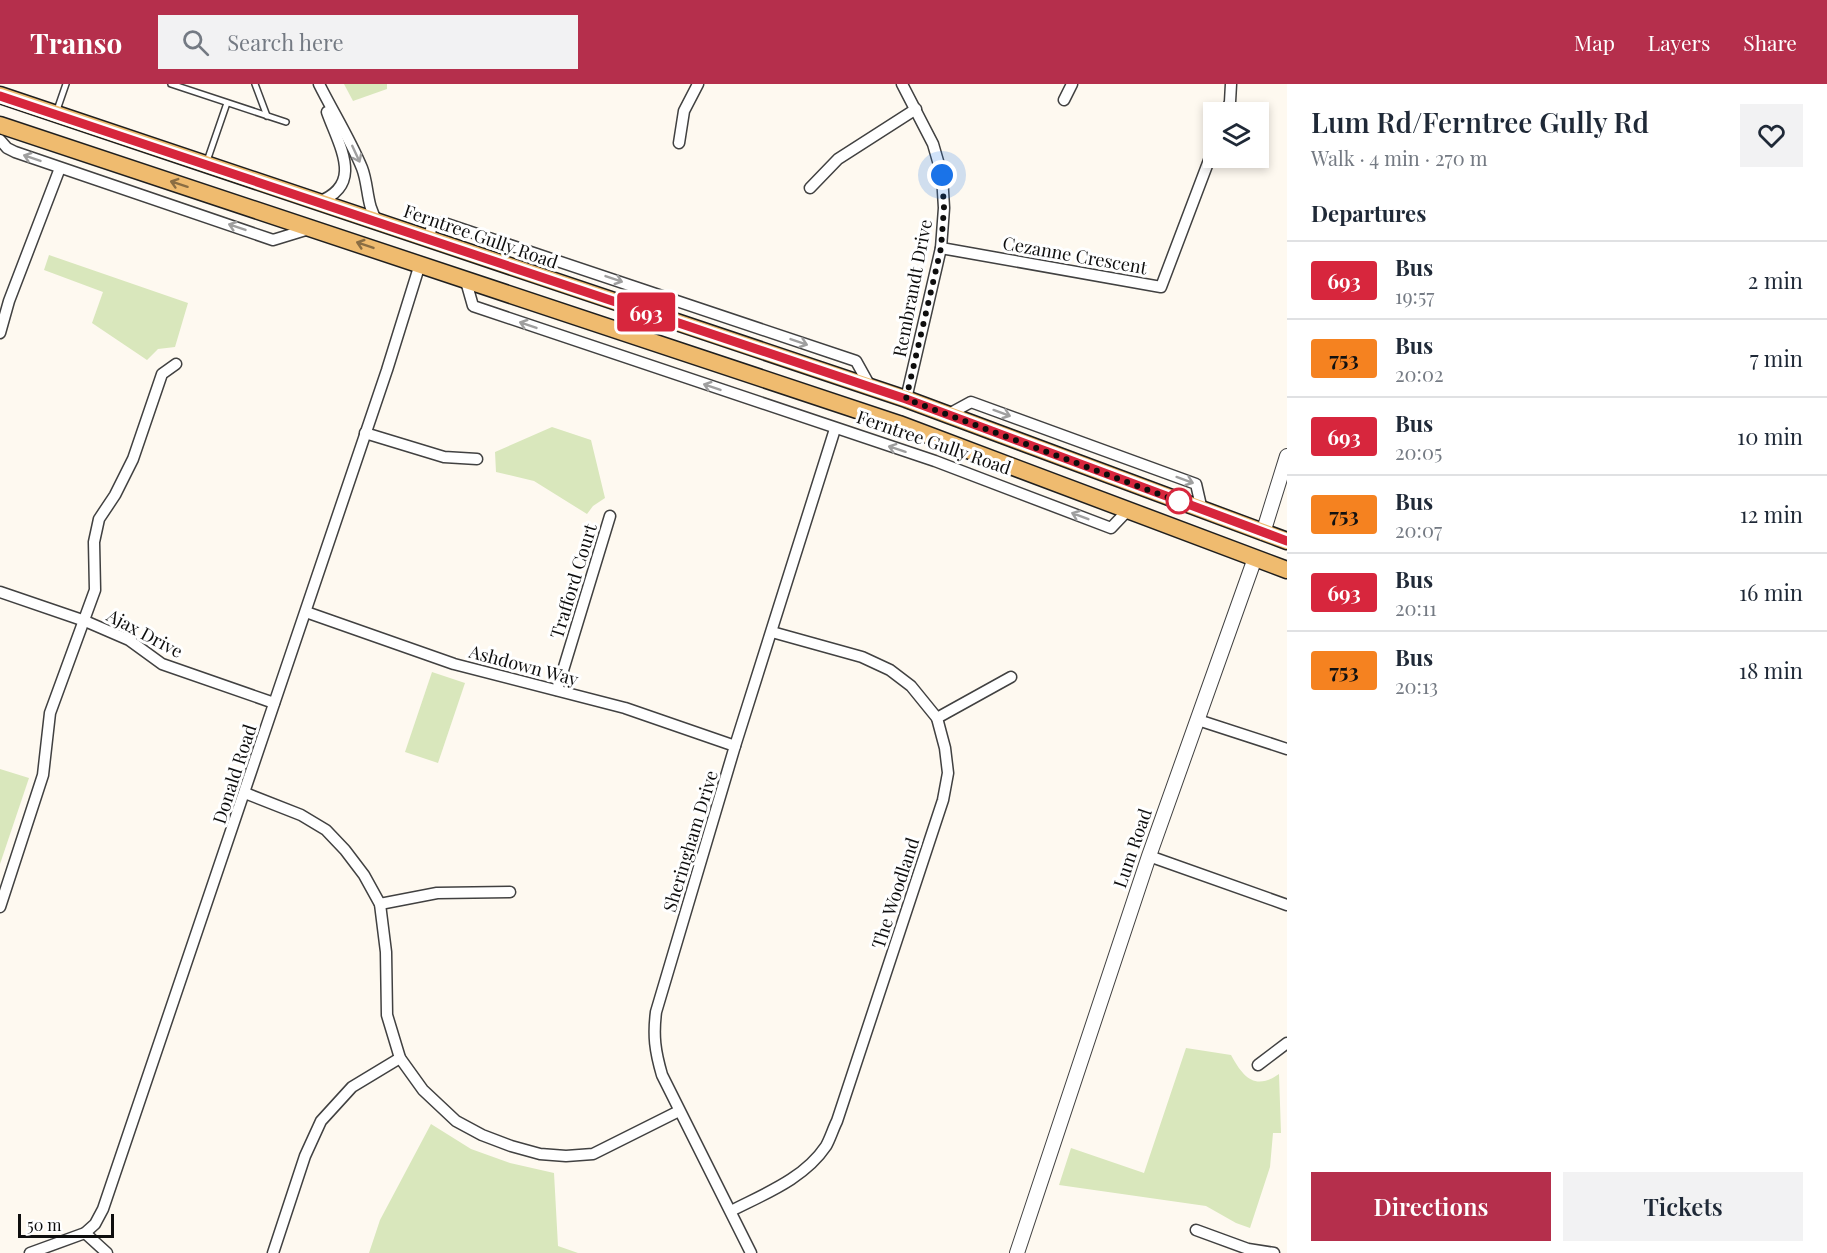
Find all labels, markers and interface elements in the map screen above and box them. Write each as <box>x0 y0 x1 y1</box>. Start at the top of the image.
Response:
search box <box>158 15 578 69</box>
text: Transo <box>30 24 122 61</box>
icon: search <box>179 26 212 59</box>
text: Search here <box>227 27 344 57</box>
text: Map <box>1574 28 1615 56</box>
text: Layers <box>1648 28 1710 56</box>
text: Share <box>1743 28 1797 56</box>
map controls <box>1203 102 1269 168</box>
button: layers <box>1203 102 1269 168</box>
text: Lum Rd/Ferntree Gully Rd <box>1311 103 1649 140</box>
button: heart <box>1740 104 1803 167</box>
text: Walk · 4 min · 270 m <box>1311 144 1487 171</box>
one-way arrow <box>350 145 362 163</box>
one-way arrow <box>23 152 42 163</box>
your location <box>927 160 957 190</box>
one-way arrow <box>170 178 189 189</box>
street label: Ferntree Gully Road <box>401 198 562 274</box>
text: Departures <box>1311 198 1426 228</box>
street label: Rembrandt Drive <box>887 217 937 359</box>
one-way arrow <box>228 221 246 232</box>
street label: Cezanne Crescent <box>1001 230 1150 280</box>
one-way arrow <box>356 239 375 250</box>
text: Bus <box>1395 252 1433 282</box>
text: 2 min <box>1748 265 1803 295</box>
text: 693 <box>1327 266 1361 294</box>
one-way arrow <box>604 275 623 286</box>
text: 19:57 <box>1395 282 1434 309</box>
line badge: 693 <box>612 292 680 332</box>
text: 693 <box>629 298 663 326</box>
one-way arrow <box>519 318 537 329</box>
text: Bus <box>1395 330 1433 360</box>
one-way arrow <box>789 337 808 348</box>
text: 7 min <box>1750 343 1803 373</box>
text: 753 <box>1329 344 1359 372</box>
text: 20:02 <box>1395 360 1443 387</box>
one-way arrow <box>703 381 722 392</box>
street label: Ferntree Gully Road <box>854 404 1015 480</box>
text: Bus <box>1395 408 1433 438</box>
one-way arrow <box>992 409 1011 420</box>
text: 10 min <box>1737 421 1803 451</box>
text: 693 <box>1327 422 1361 450</box>
text: 20:05 <box>1395 438 1442 465</box>
one-way arrow <box>888 442 907 453</box>
one-way arrow <box>1175 476 1194 487</box>
text: Bus <box>1395 486 1433 516</box>
unlabelled marker <box>1166 488 1192 514</box>
text: 12 min <box>1740 499 1803 529</box>
text: 753 <box>1329 500 1359 528</box>
one-way arrow <box>1071 510 1090 521</box>
text: 20:07 <box>1395 516 1442 543</box>
street label: Trafford Court <box>544 520 602 641</box>
text: Bus <box>1395 564 1433 594</box>
text: 16 min <box>1739 577 1803 607</box>
text: 693 <box>1327 578 1361 606</box>
text: 20:11 <box>1395 594 1437 621</box>
street label: Ajax Drive <box>102 602 187 663</box>
street label: Ashdown Way <box>466 639 581 691</box>
text: Bus <box>1395 642 1433 672</box>
text: 18 min <box>1739 655 1803 685</box>
text: 753 <box>1329 656 1359 684</box>
text: 20:13 <box>1395 672 1438 699</box>
street label: Donald Road <box>207 721 262 827</box>
street label: Sheringham Drive <box>657 767 723 915</box>
street label: Lum Road <box>1107 805 1157 891</box>
street label: The Woodland <box>866 834 924 951</box>
button: Directions <box>1311 1172 1551 1241</box>
button: Tickets <box>1563 1172 1803 1241</box>
scale bar <box>18 1211 114 1238</box>
text: 50 m <box>27 1214 61 1235</box>

